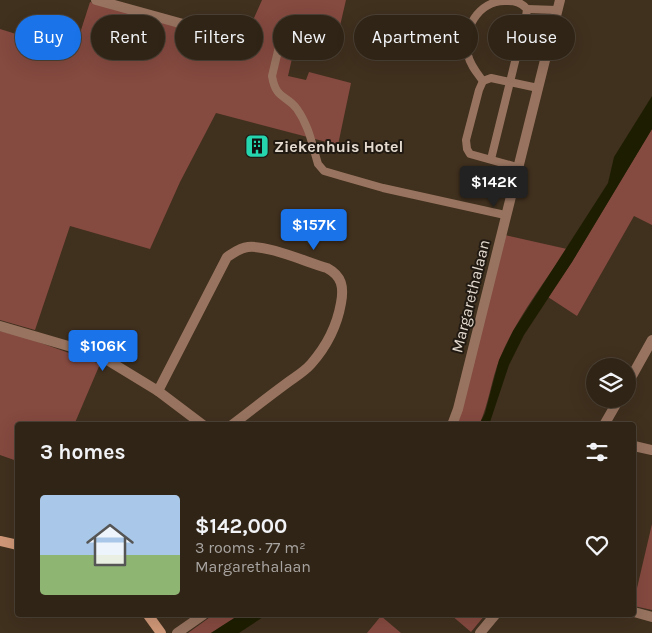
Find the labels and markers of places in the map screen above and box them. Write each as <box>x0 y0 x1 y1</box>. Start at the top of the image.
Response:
building icon: Ziekenhuis Hotel <box>244 133 270 159</box>
place label: Ziekenhuis Hotel <box>274 137 403 156</box>
pin: $142K <box>459 166 529 208</box>
pin: $157K <box>279 208 349 251</box>
pin: $106K <box>68 330 138 372</box>

